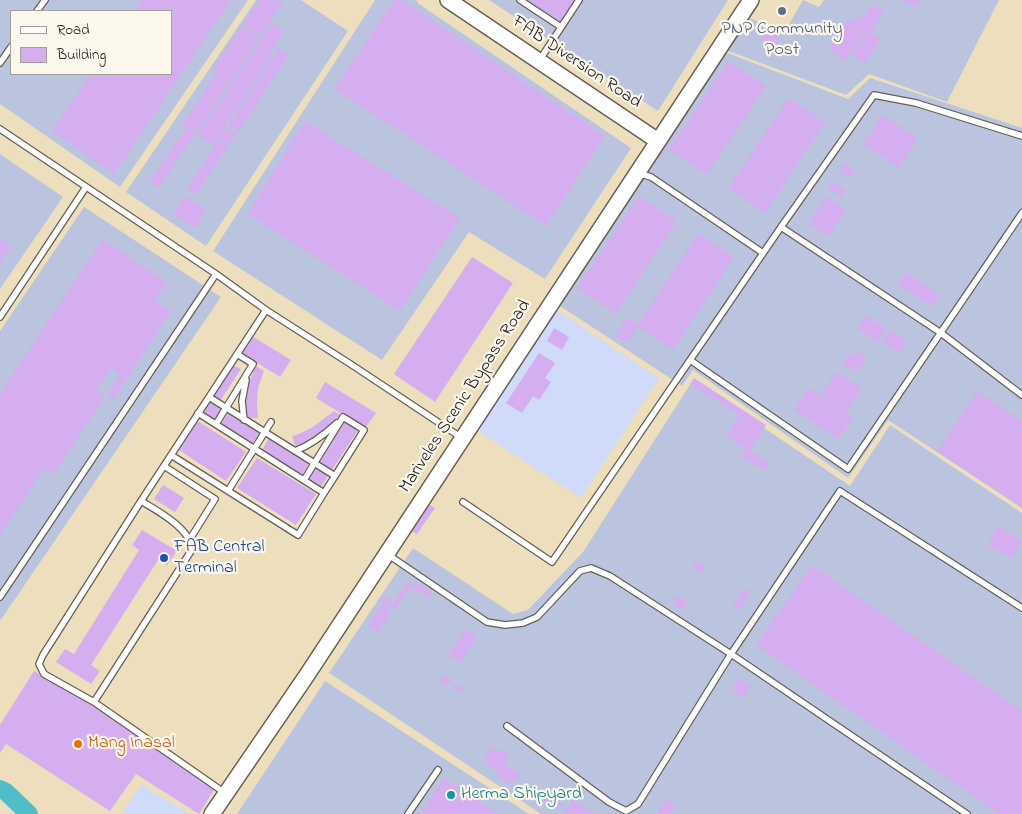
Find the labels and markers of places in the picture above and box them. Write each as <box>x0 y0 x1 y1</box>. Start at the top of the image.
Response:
marker: PNP Community Post <box>776 5 788 17</box>
place label: PNP Community Post <box>722 19 842 62</box>
place label: FAB Central Terminal <box>174 537 265 580</box>
marker: FAB Central Terminal <box>158 552 170 564</box>
place label: Mang Inasal <box>88 733 175 755</box>
marker: Mang Inasal <box>72 738 84 750</box>
place label: Herma Shipyard <box>461 784 582 806</box>
marker: Herma Shipyard <box>445 789 457 801</box>

